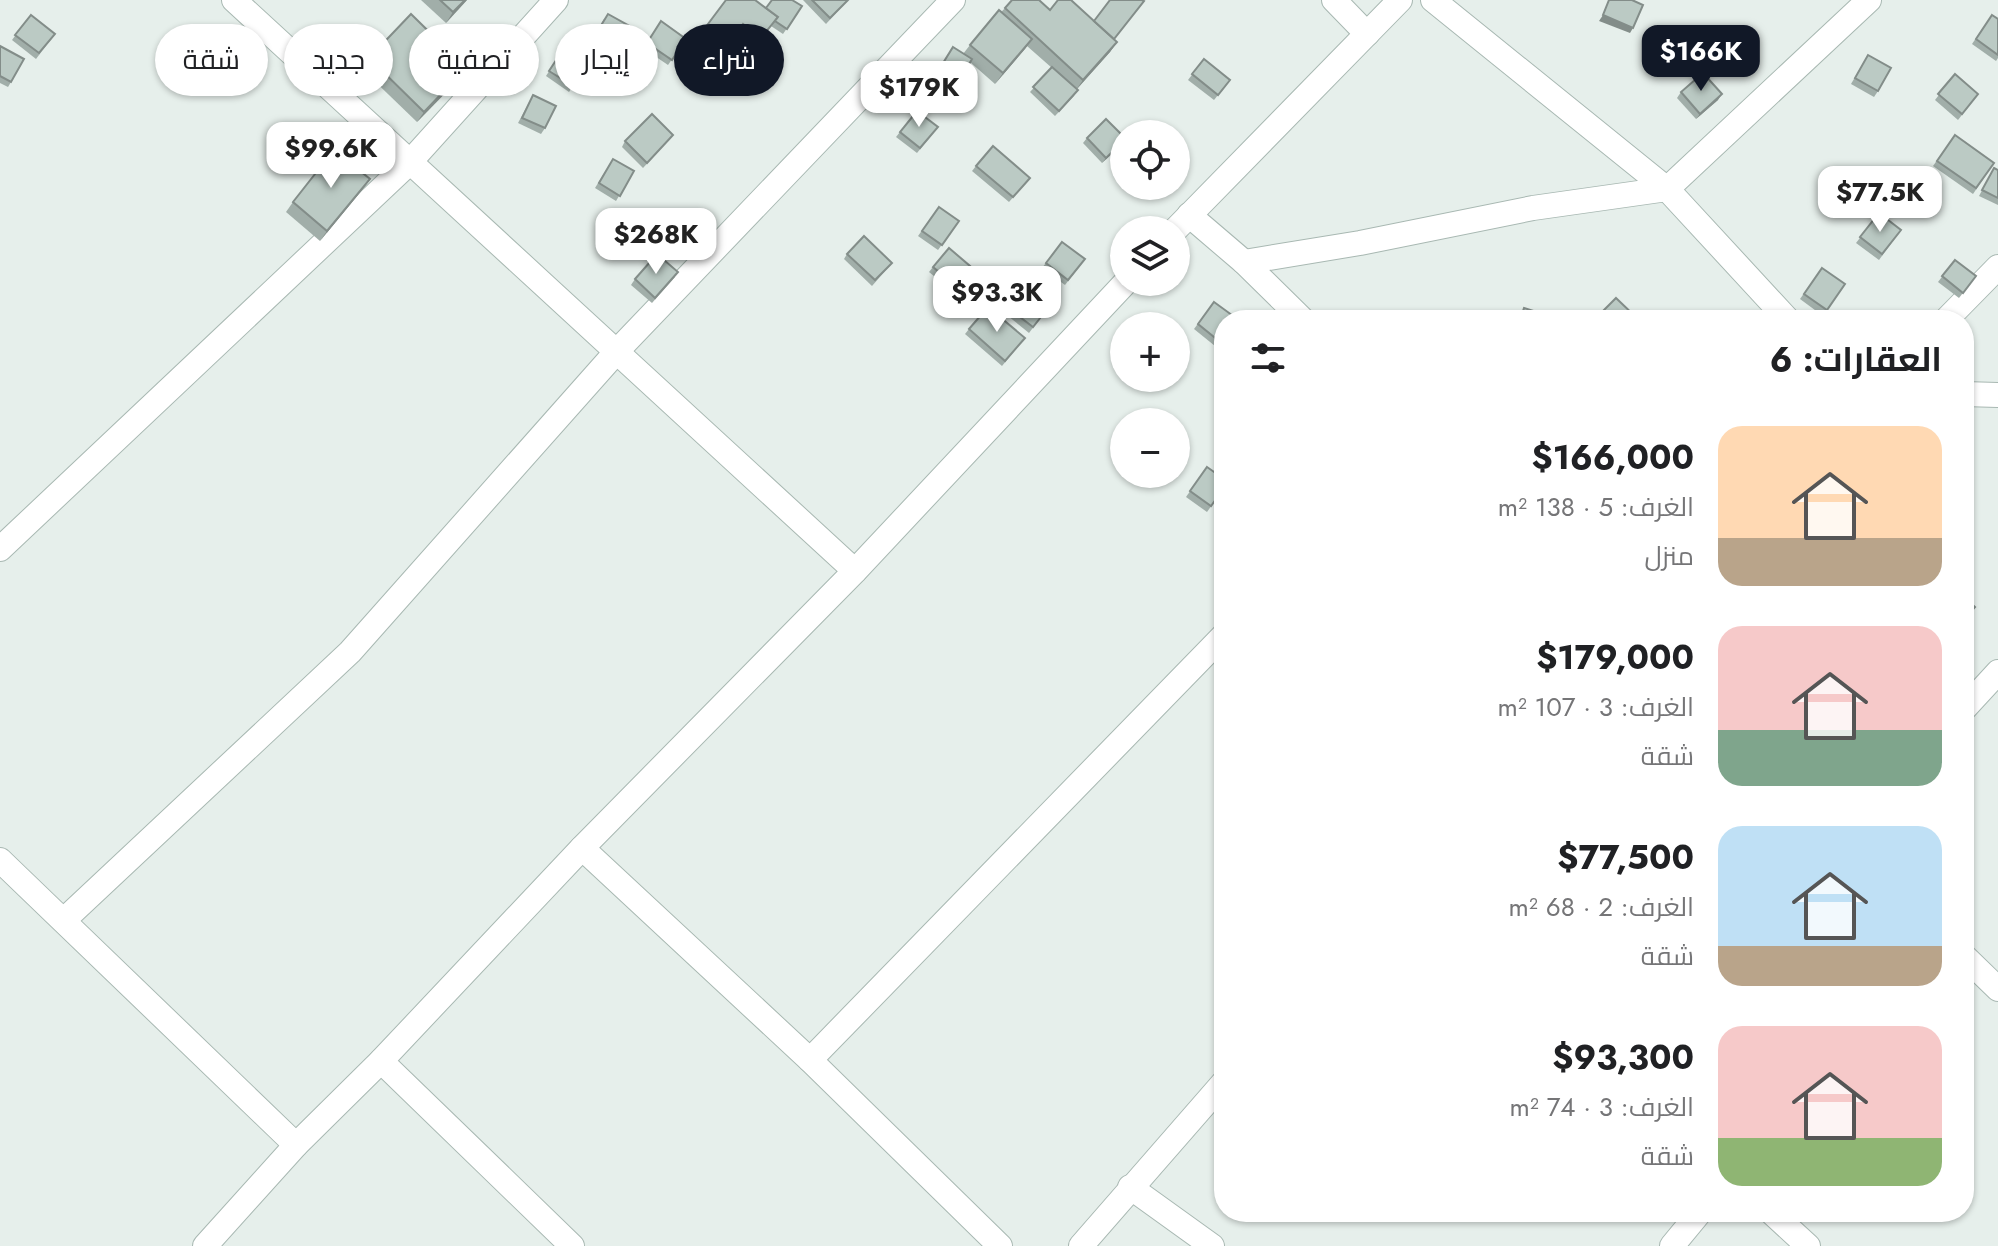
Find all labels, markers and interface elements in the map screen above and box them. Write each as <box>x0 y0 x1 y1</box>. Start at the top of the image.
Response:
chip: شقة <box>155 24 268 96</box>
chip: جديد <box>284 24 393 96</box>
chip: تصفية <box>409 24 539 96</box>
chip: إيجار <box>555 24 658 96</box>
chip: شراء <box>674 24 784 96</box>
pin: $166K <box>1645 25 1757 93</box>
text: $166K <box>1660 32 1742 70</box>
pin: $179K <box>863 61 975 129</box>
text: $179K <box>879 68 959 106</box>
map controls <box>1110 120 1190 488</box>
button: locate <box>1110 120 1190 200</box>
pin: $99.6K <box>266 122 396 190</box>
text: $99.6K <box>284 129 378 167</box>
pin: $77.5K <box>1815 166 1945 234</box>
text: $77.5K <box>1836 173 1924 211</box>
pin: $268K <box>600 208 712 276</box>
text: $268K <box>613 215 699 253</box>
button: layers <box>1110 216 1190 296</box>
pin: $93.3K <box>932 266 1062 334</box>
text: $93.3K <box>951 273 1043 311</box>
button: + <box>1110 312 1190 392</box>
text: العقارات: 6 <box>1770 335 1942 384</box>
icon: filters <box>1246 336 1290 380</box>
button: − <box>1110 408 1190 488</box>
text: $166,000 <box>1532 433 1694 482</box>
icon: home <box>1782 458 1878 554</box>
text: الغرف: 5 · 138 m² <box>1498 488 1694 526</box>
text: منزل <box>1645 537 1694 575</box>
text: $179,000 <box>1536 633 1694 682</box>
icon: home <box>1782 658 1878 754</box>
text: الغرف: 3 · 107 m² <box>1497 688 1694 726</box>
text: شقة <box>1641 737 1694 775</box>
text: $77,500 <box>1557 833 1694 882</box>
icon: home <box>1782 858 1878 954</box>
text: الغرف: 2 · 68 m² <box>1509 888 1694 926</box>
text: شقة <box>1641 937 1694 975</box>
text: $93,300 <box>1552 1033 1694 1082</box>
icon: home <box>1782 1058 1878 1154</box>
text: الغرف: 3 · 74 m² <box>1510 1088 1694 1126</box>
text: شقة <box>1641 1137 1694 1175</box>

